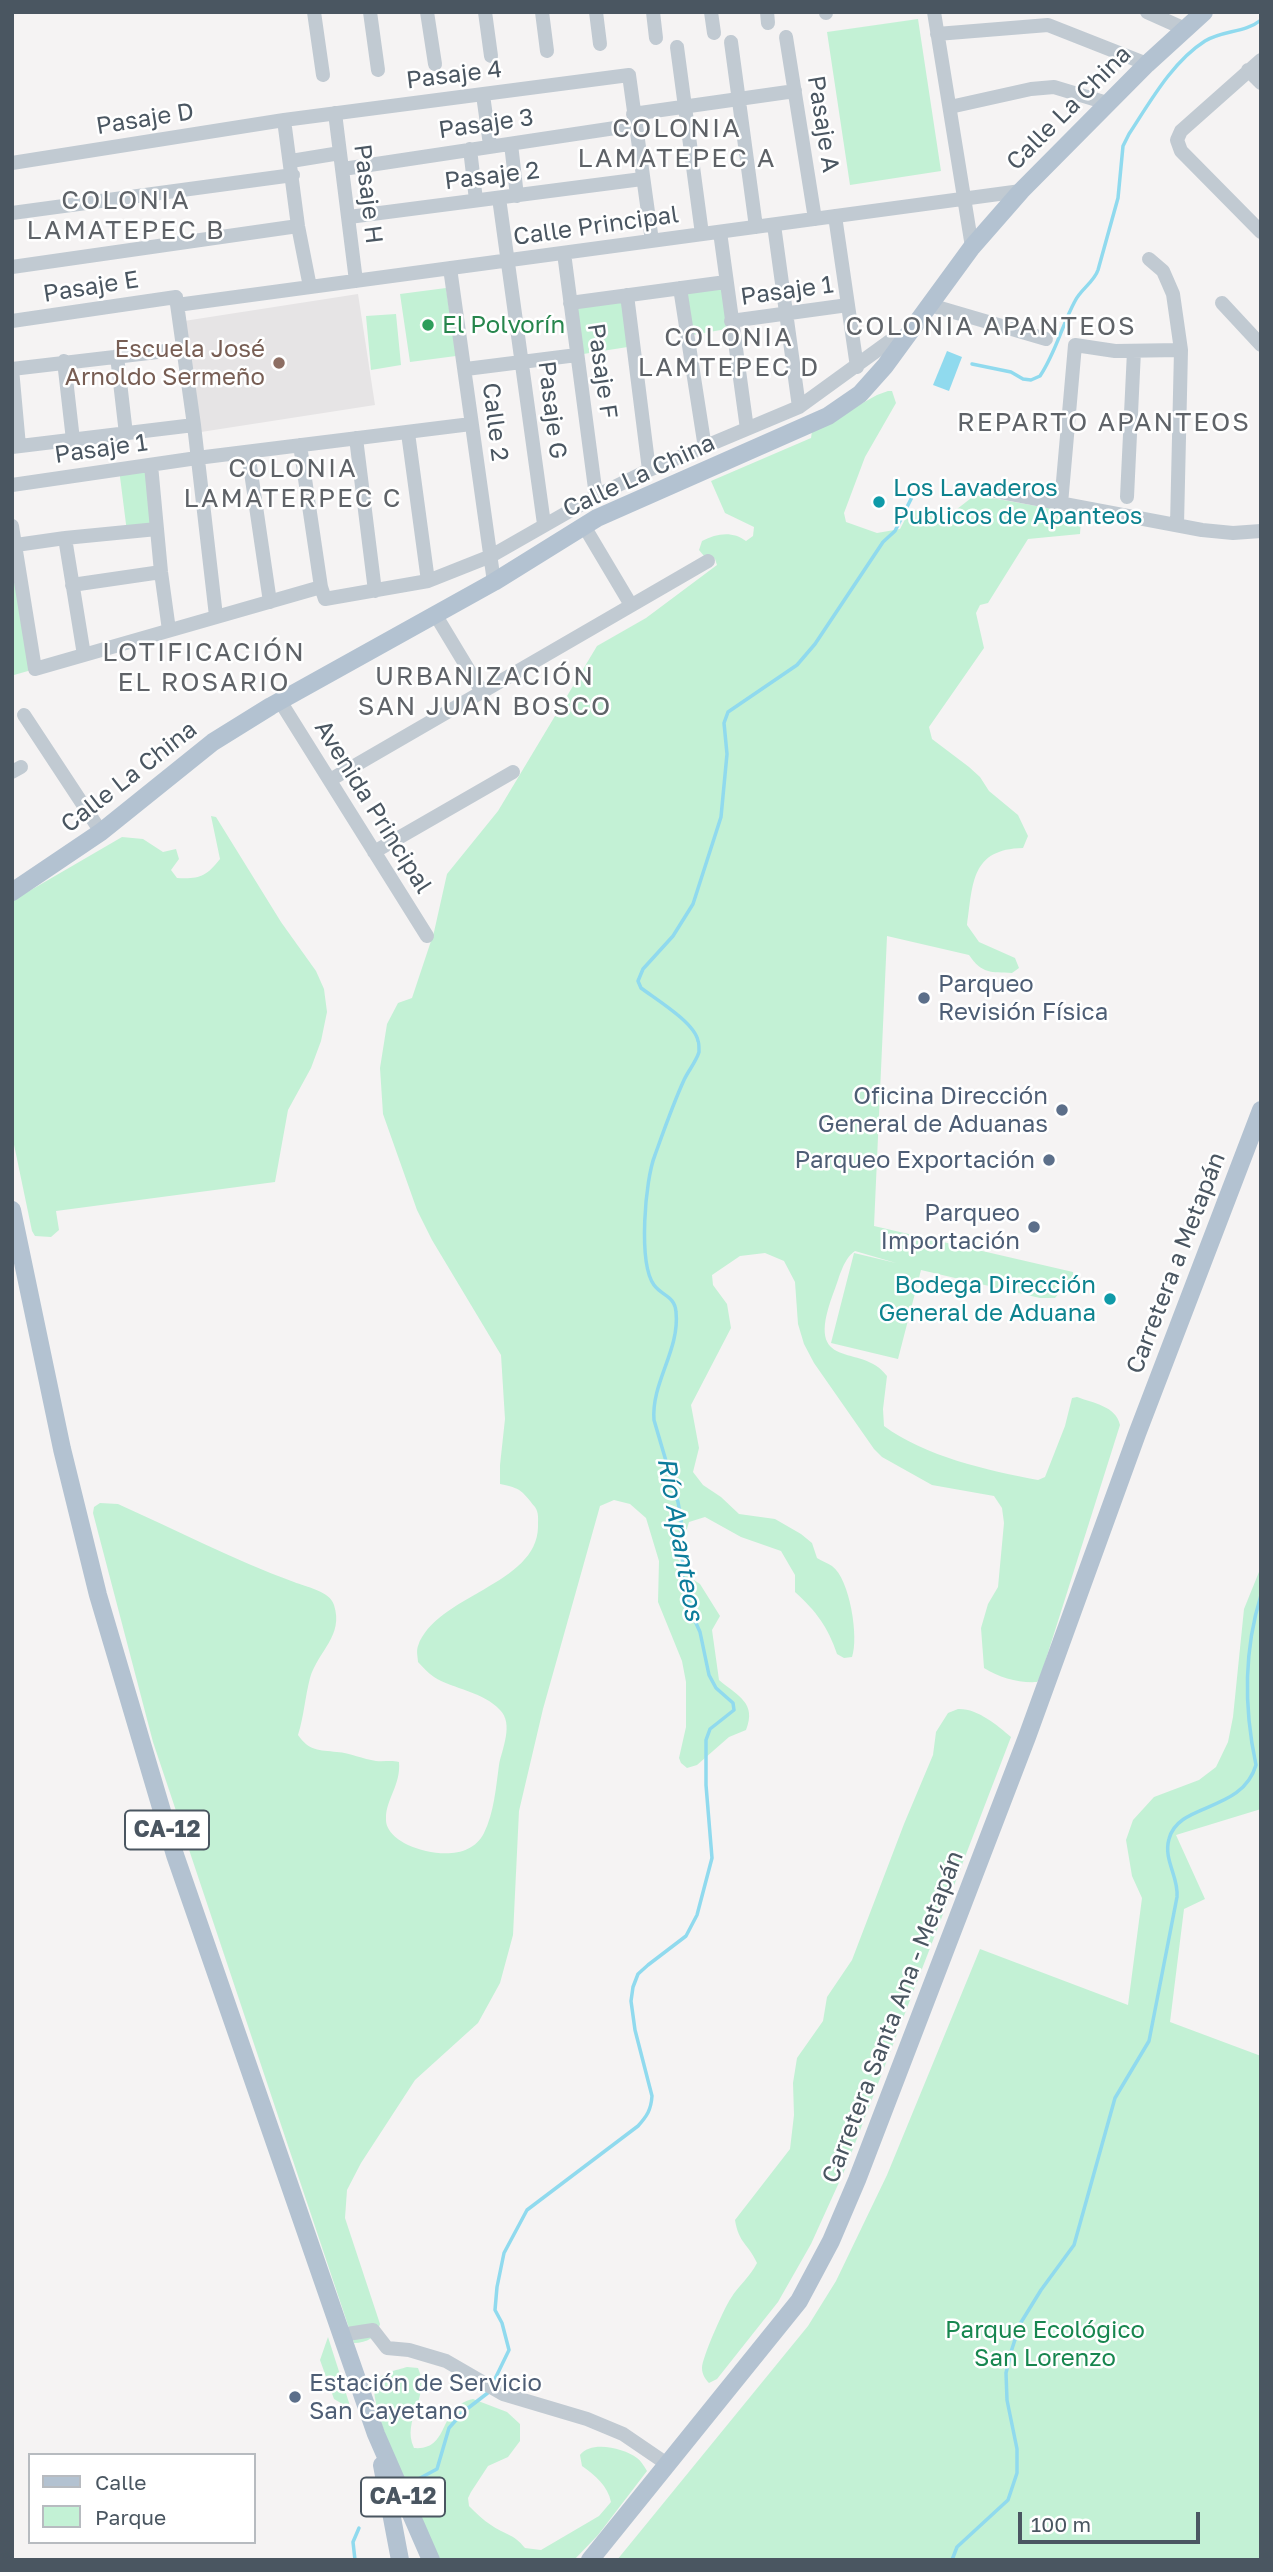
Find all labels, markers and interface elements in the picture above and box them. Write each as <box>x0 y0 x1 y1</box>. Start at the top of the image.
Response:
street label: Calle La China <box>1001 40 1137 176</box>
street label: Pasaje 4 <box>404 55 504 95</box>
street label: Pasaje A <box>801 73 845 175</box>
street label: Pasaje D <box>94 97 196 141</box>
street label: Pasaje 3 <box>437 103 535 145</box>
district label: COLONIA LAMATEPEC A <box>579 113 775 174</box>
street label: Pasaje H <box>348 143 388 245</box>
street label: Pasaje 2 <box>443 156 541 196</box>
district label: COLONIA LAMATEPEC B <box>28 185 224 246</box>
street label: Calle Principal <box>511 200 681 252</box>
street label: Pasaje E <box>41 265 141 309</box>
street label: Pasaje 1 <box>739 270 835 312</box>
place label: El Polvorín <box>442 311 565 339</box>
district label: COLONIA APANTEOS <box>847 311 1135 343</box>
marker: El Polvorín <box>420 317 436 333</box>
street label: Pasaje F <box>581 321 623 421</box>
district label: COLONIA LAMTEPEC D <box>639 322 819 384</box>
place label: Escuela José Arnoldo Sermeño <box>65 335 265 391</box>
marker: Escuela José Arnoldo Sermeño <box>271 355 287 371</box>
street label: Pasaje G <box>532 359 572 461</box>
street label: Calle 2 <box>476 381 514 463</box>
district label: REPARTO APANTEOS <box>959 407 1249 439</box>
street label: Pasaje 1 <box>53 428 149 470</box>
street label: Calle La China <box>558 428 720 524</box>
district label: COLONIA LAMATERPEC C <box>185 453 401 514</box>
place label: Los Lavaderos Publicos de Apanteos <box>893 474 1143 530</box>
marker: Los Lavaderos Publicos de Apanteos <box>871 494 887 510</box>
district label: LOTIFICACIÓN EL ROSARIO <box>104 637 304 698</box>
district label: URBANIZACIÓN SAN JUAN BOSCO <box>360 661 610 722</box>
street label: Calle La China <box>55 715 203 839</box>
street label: Avenida Principal <box>308 715 438 899</box>
place label: Parqueo Revisión Física <box>938 970 1108 1026</box>
marker: Parqueo Revisión Física <box>916 990 932 1006</box>
place label: Oficina Dirección General de Aduanas <box>818 1082 1048 1138</box>
marker: Oficina Dirección General de Aduanas <box>1054 1102 1070 1118</box>
place label: Parqueo Exportación <box>795 1146 1035 1174</box>
street label: Carretera a Metapán <box>1120 1148 1232 1378</box>
marker: Parqueo Exportación <box>1041 1152 1057 1168</box>
place label: Parqueo Importación <box>880 1199 1020 1255</box>
marker: Parqueo Importación <box>1026 1219 1042 1235</box>
place label: Bodega Dirección General de Aduana <box>878 1271 1096 1327</box>
marker: Bodega Dirección General de Aduana <box>1102 1291 1118 1307</box>
water label: Río Apanteos <box>650 1455 710 1623</box>
road number: CA-12 <box>125 1811 209 1850</box>
street label: Carretera Santa Ana - Metapán <box>816 1847 970 2187</box>
park label: Parque Ecológico San Lorenzo <box>945 2316 1145 2372</box>
place label: Estación de Servicio San Cayetano <box>309 2369 542 2425</box>
marker: Estación de Servicio San Cayetano <box>287 2389 303 2405</box>
legend <box>28 2453 256 2544</box>
text: Calle <box>95 2469 147 2495</box>
road number: CA-12 <box>361 2478 445 2516</box>
scale bar <box>1021 2498 1203 2542</box>
text: Parque <box>95 2504 166 2530</box>
text: 100 m <box>1031 2511 1091 2537</box>

